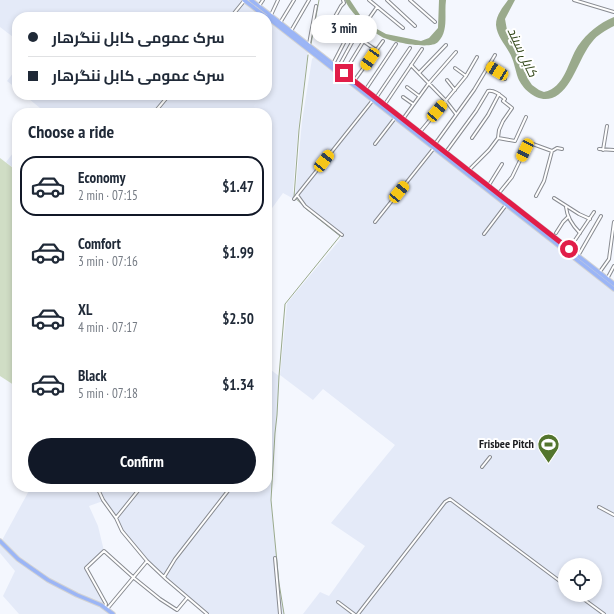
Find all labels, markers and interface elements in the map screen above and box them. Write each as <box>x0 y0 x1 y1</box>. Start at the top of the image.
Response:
callout: 3 min <box>311 15 377 43</box>
text: 3 min <box>331 20 357 37</box>
water label: کابل سيند <box>504 25 542 80</box>
text: سرک عمومی کابل ننگرهار <box>52 28 225 47</box>
car <box>358 46 382 72</box>
car <box>484 60 510 82</box>
route end <box>335 64 353 82</box>
text: سرک عمومی کابل ننگرهار <box>52 66 225 85</box>
car <box>425 98 449 124</box>
text: Choose a ride <box>28 120 114 143</box>
car <box>514 137 536 163</box>
car <box>312 148 336 174</box>
icon: car <box>30 168 66 204</box>
text: Economy <box>78 168 126 187</box>
text: $1.47 <box>222 177 254 196</box>
car <box>387 179 411 205</box>
text: 2 min · 07:15 <box>78 187 138 204</box>
icon: car <box>30 234 66 270</box>
text: Comfort <box>78 234 121 253</box>
route start <box>560 240 578 258</box>
text: $1.99 <box>222 243 254 262</box>
text: 3 min · 07:16 <box>78 253 138 270</box>
icon: car <box>30 300 66 336</box>
text: XL <box>78 300 92 319</box>
text: $2.50 <box>222 309 254 328</box>
text: 4 min · 07:17 <box>78 319 138 336</box>
icon: car <box>30 366 66 402</box>
text: Black <box>78 366 107 385</box>
text: $1.34 <box>222 375 254 394</box>
text: 5 min · 07:18 <box>78 385 138 402</box>
sports icon: Frisbee Pitch <box>536 431 562 464</box>
place label: Frisbee Pitch <box>479 436 534 451</box>
button: Confirm <box>28 438 256 484</box>
map controls <box>558 558 602 602</box>
button: locate <box>558 558 602 602</box>

